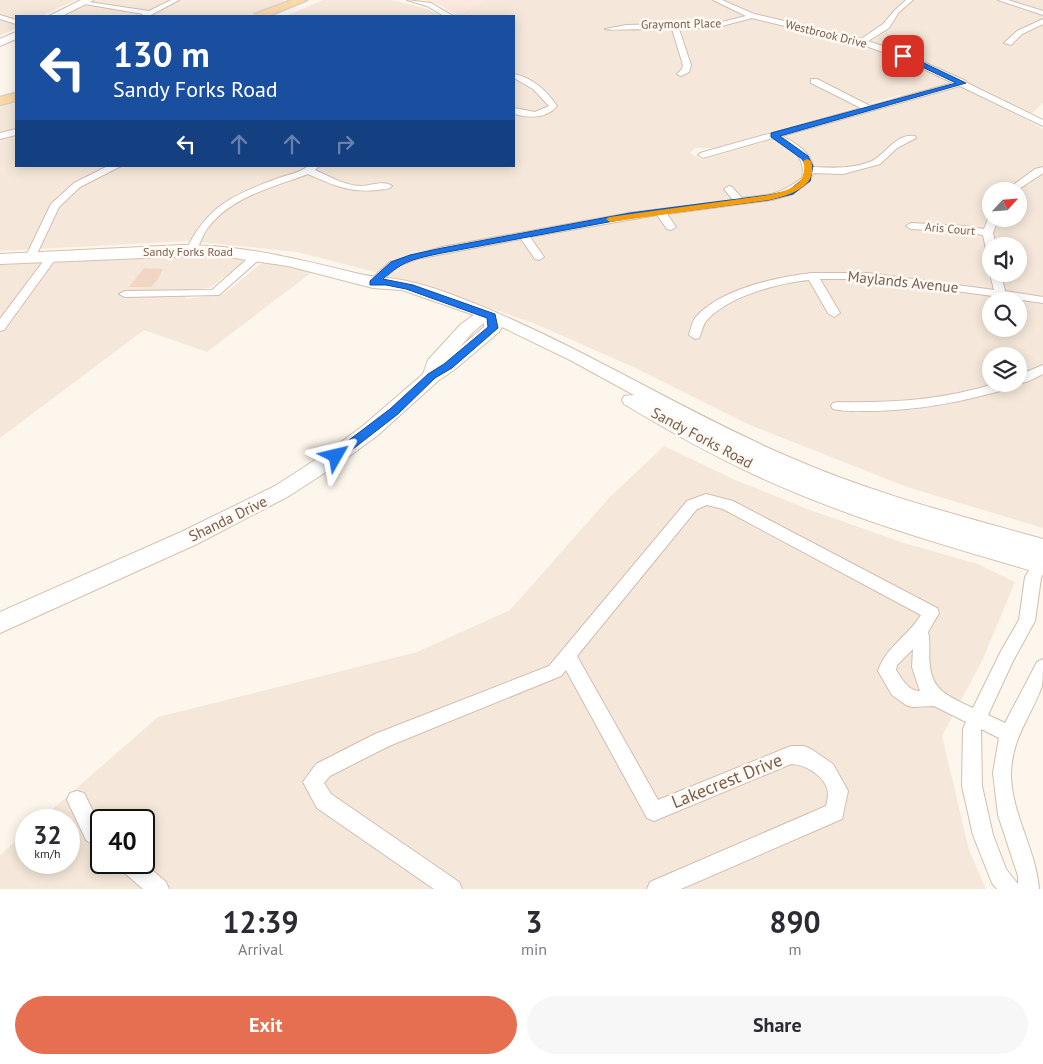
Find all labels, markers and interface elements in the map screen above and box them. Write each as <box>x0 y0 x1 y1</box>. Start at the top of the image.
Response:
street label: Graymont Place <box>641 15 721 32</box>
street label: Westbrook Drive <box>784 16 868 51</box>
text: 130 m <box>113 31 210 77</box>
icon: left <box>30 35 95 100</box>
pin <box>882 35 924 77</box>
icon: arrive <box>889 42 917 70</box>
text: Sandy Forks Road <box>113 75 278 103</box>
icon: left <box>172 130 200 158</box>
icon: ahead <box>225 130 253 158</box>
icon: ahead <box>278 130 306 158</box>
icon: right <box>331 130 359 158</box>
north arrow <box>982 182 1028 228</box>
map controls <box>982 182 1027 392</box>
street label: Aris Court <box>924 219 976 238</box>
button: sound <box>982 237 1027 282</box>
street label: Sandy Forks Road <box>143 244 233 259</box>
street label: Maylands Avenue <box>847 266 959 297</box>
button: search <box>982 292 1027 337</box>
button: layers <box>982 347 1027 392</box>
street label: Sandy Forks Road <box>648 403 756 472</box>
position arrow <box>309 429 361 481</box>
street label: Shanda Drive <box>185 491 270 546</box>
street label: Lakecrest Drive <box>668 748 786 813</box>
speed limit sign: 40 <box>90 809 155 874</box>
text: 32 <box>33 819 62 851</box>
text: km/h <box>34 846 61 861</box>
text: 12:39 <box>222 902 299 941</box>
text: 3 <box>526 902 543 941</box>
text: 890 <box>769 902 821 941</box>
text: Arrival <box>238 939 283 959</box>
text: min <box>521 939 547 959</box>
text: m <box>789 939 802 959</box>
button: Exit <box>15 996 517 1054</box>
button: Share <box>527 996 1028 1054</box>

